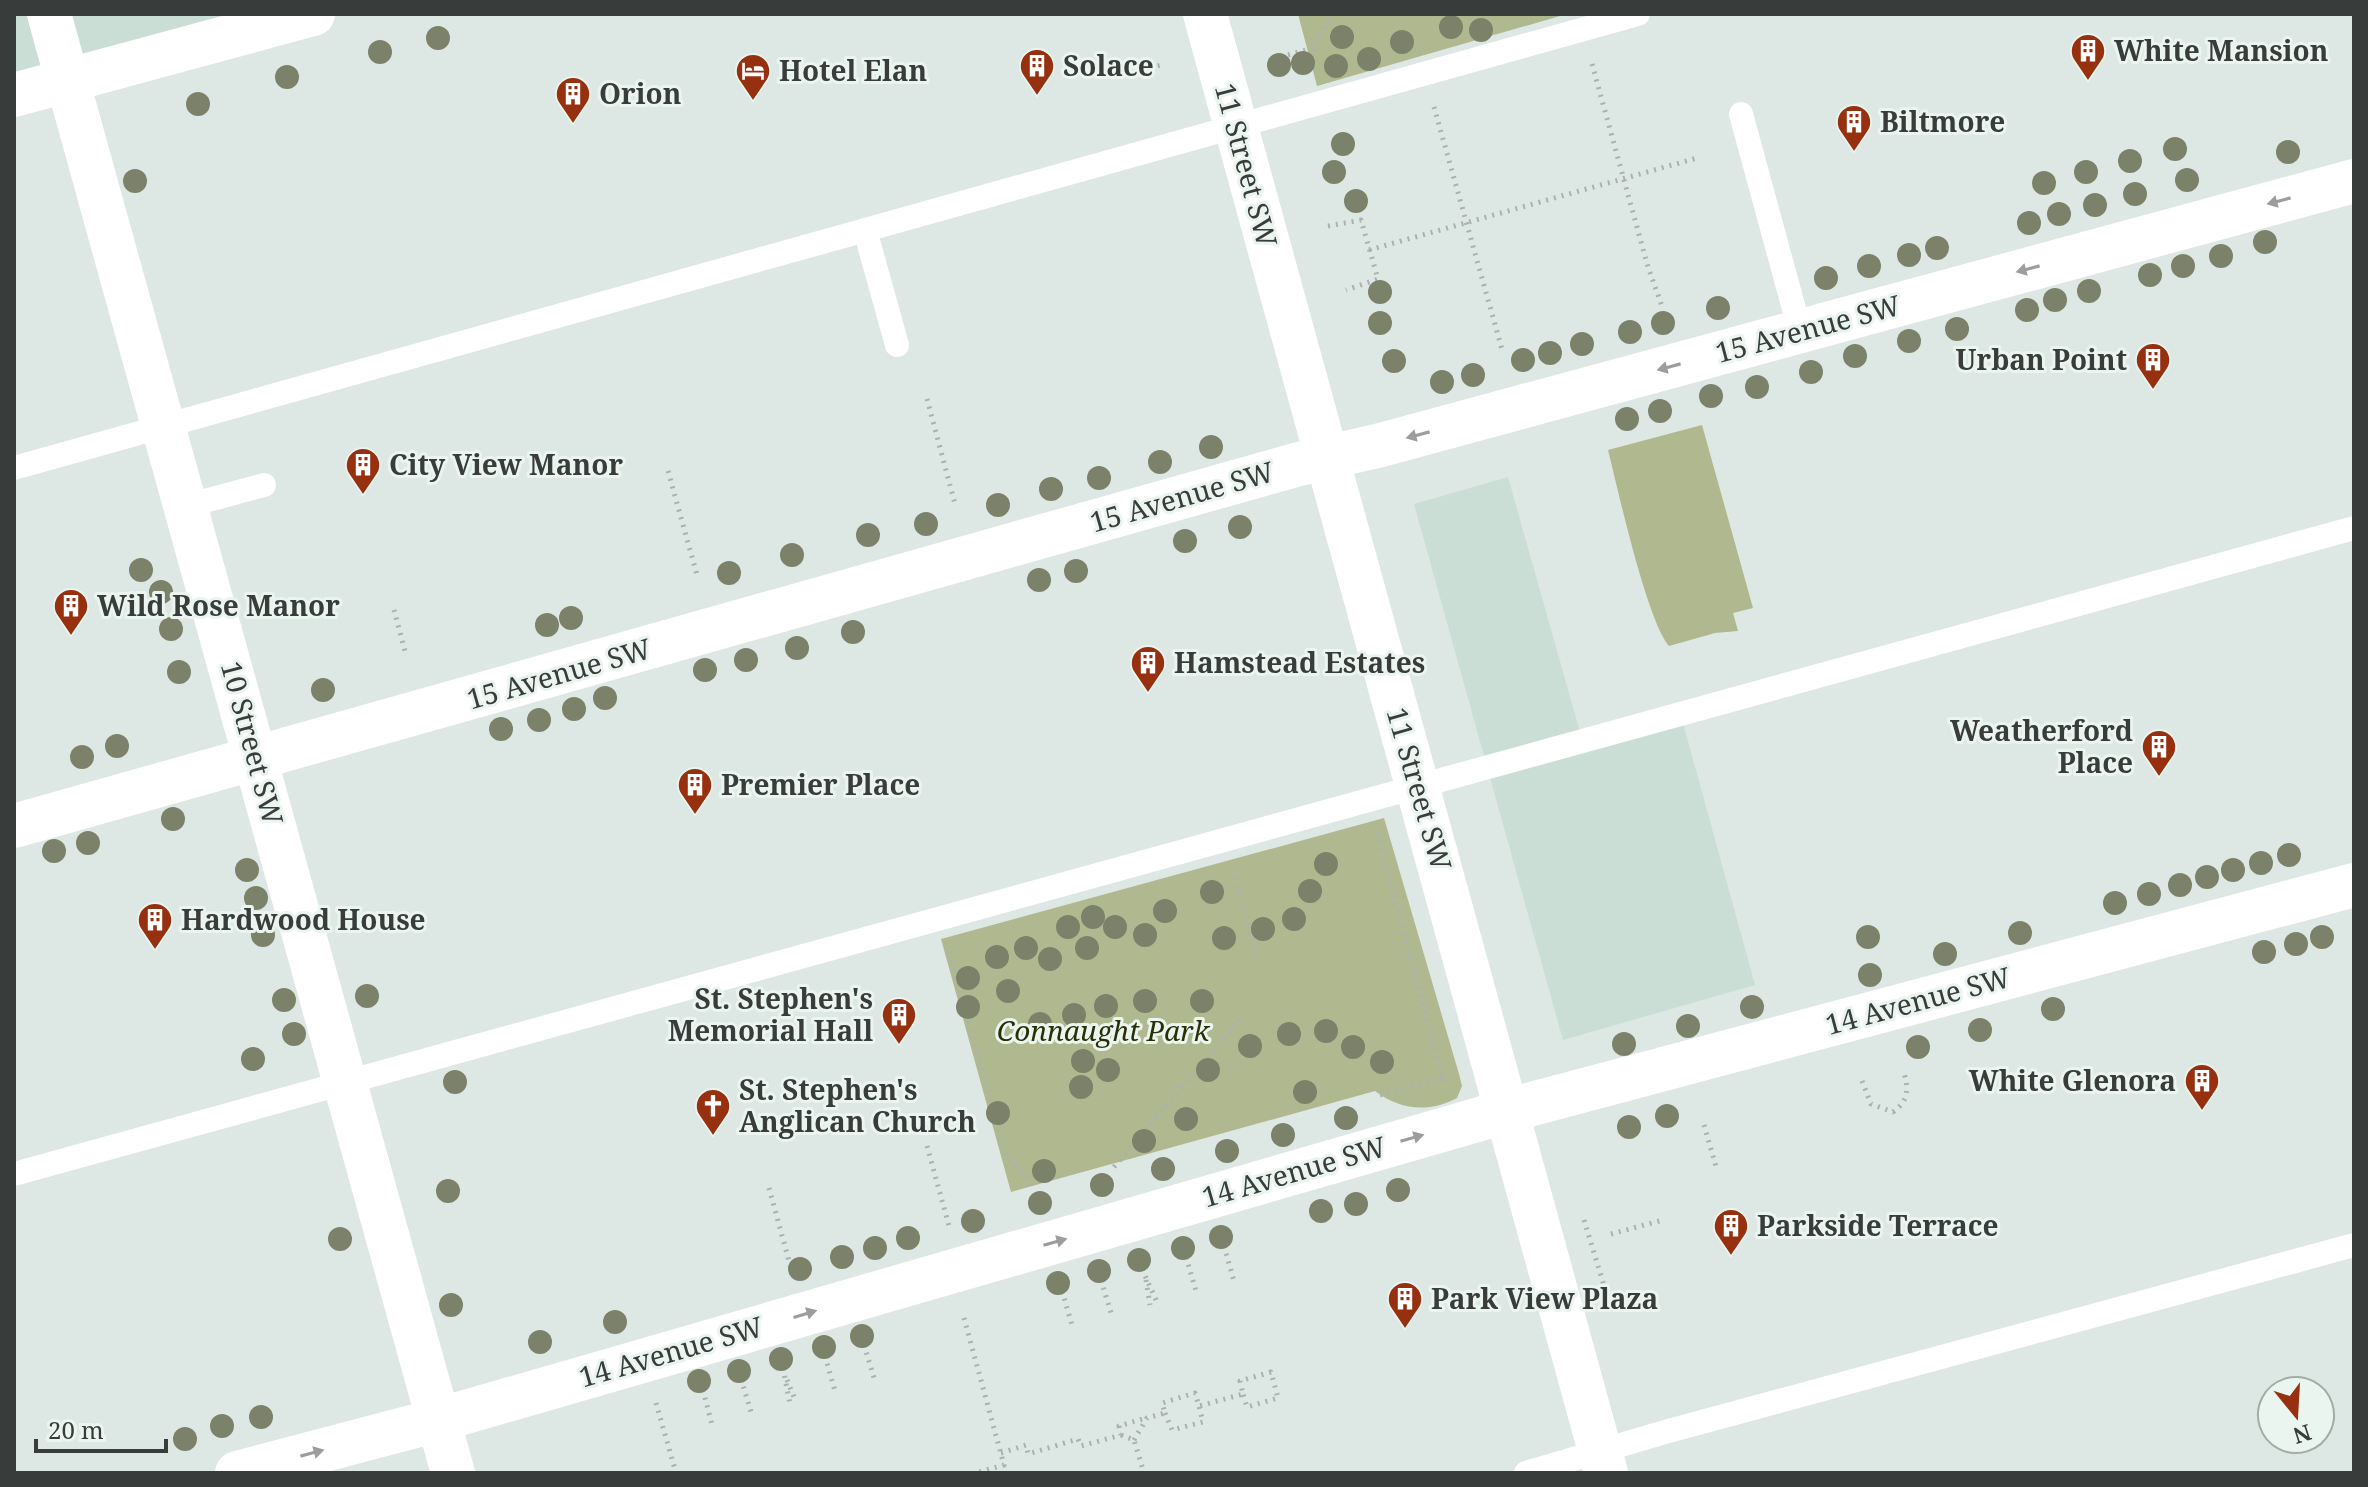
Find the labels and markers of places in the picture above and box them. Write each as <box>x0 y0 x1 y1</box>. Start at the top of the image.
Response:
place label: White Mansion <box>2114 31 2328 69</box>
building icon: White Mansion <box>2069 32 2107 82</box>
place label: Solace <box>1063 46 1154 84</box>
building icon: Solace <box>1018 47 1056 97</box>
place label: Hotel Elan <box>779 51 927 89</box>
hotel icon: Hotel Elan <box>734 52 772 102</box>
place label: Orion <box>599 74 681 112</box>
building icon: Orion <box>554 75 592 125</box>
place label: Biltmore <box>1880 102 2005 140</box>
building icon: Biltmore <box>1835 103 1873 153</box>
place label: Urban Point <box>1956 340 2127 378</box>
building icon: Urban Point <box>2134 341 2172 391</box>
place label: City View Manor <box>389 445 623 483</box>
building icon: City View Manor <box>344 446 382 496</box>
place label: Wild Rose Manor <box>97 586 340 624</box>
building icon: Wild Rose Manor <box>52 587 90 637</box>
place label: Hamstead Estates <box>1174 643 1425 681</box>
building icon: Hamstead Estates <box>1129 644 1167 694</box>
place label: Weatherford Place <box>1950 711 2133 781</box>
building icon: Weatherford Place <box>2140 728 2178 778</box>
place label: Premier Place <box>721 765 920 803</box>
building icon: Premier Place <box>676 766 714 816</box>
place label: Hardwood House <box>181 900 426 938</box>
building icon: Hardwood House <box>136 901 174 951</box>
place label: St. Stephen's Memorial Hall <box>668 979 873 1049</box>
building icon: St. Stephen's Memorial Hall <box>880 996 918 1046</box>
place label: White Glenora <box>1969 1061 2176 1099</box>
building icon: White Glenora <box>2183 1062 2221 1112</box>
place label: St. Stephen's Anglican Church <box>739 1070 976 1140</box>
church icon: St. Stephen's Anglican Church <box>694 1087 732 1137</box>
place label: Parkside Terrace <box>1757 1206 1998 1244</box>
building icon: Parkside Terrace <box>1712 1207 1750 1257</box>
place label: Park View Plaza <box>1431 1279 1658 1317</box>
building icon: Park View Plaza <box>1386 1280 1424 1330</box>

